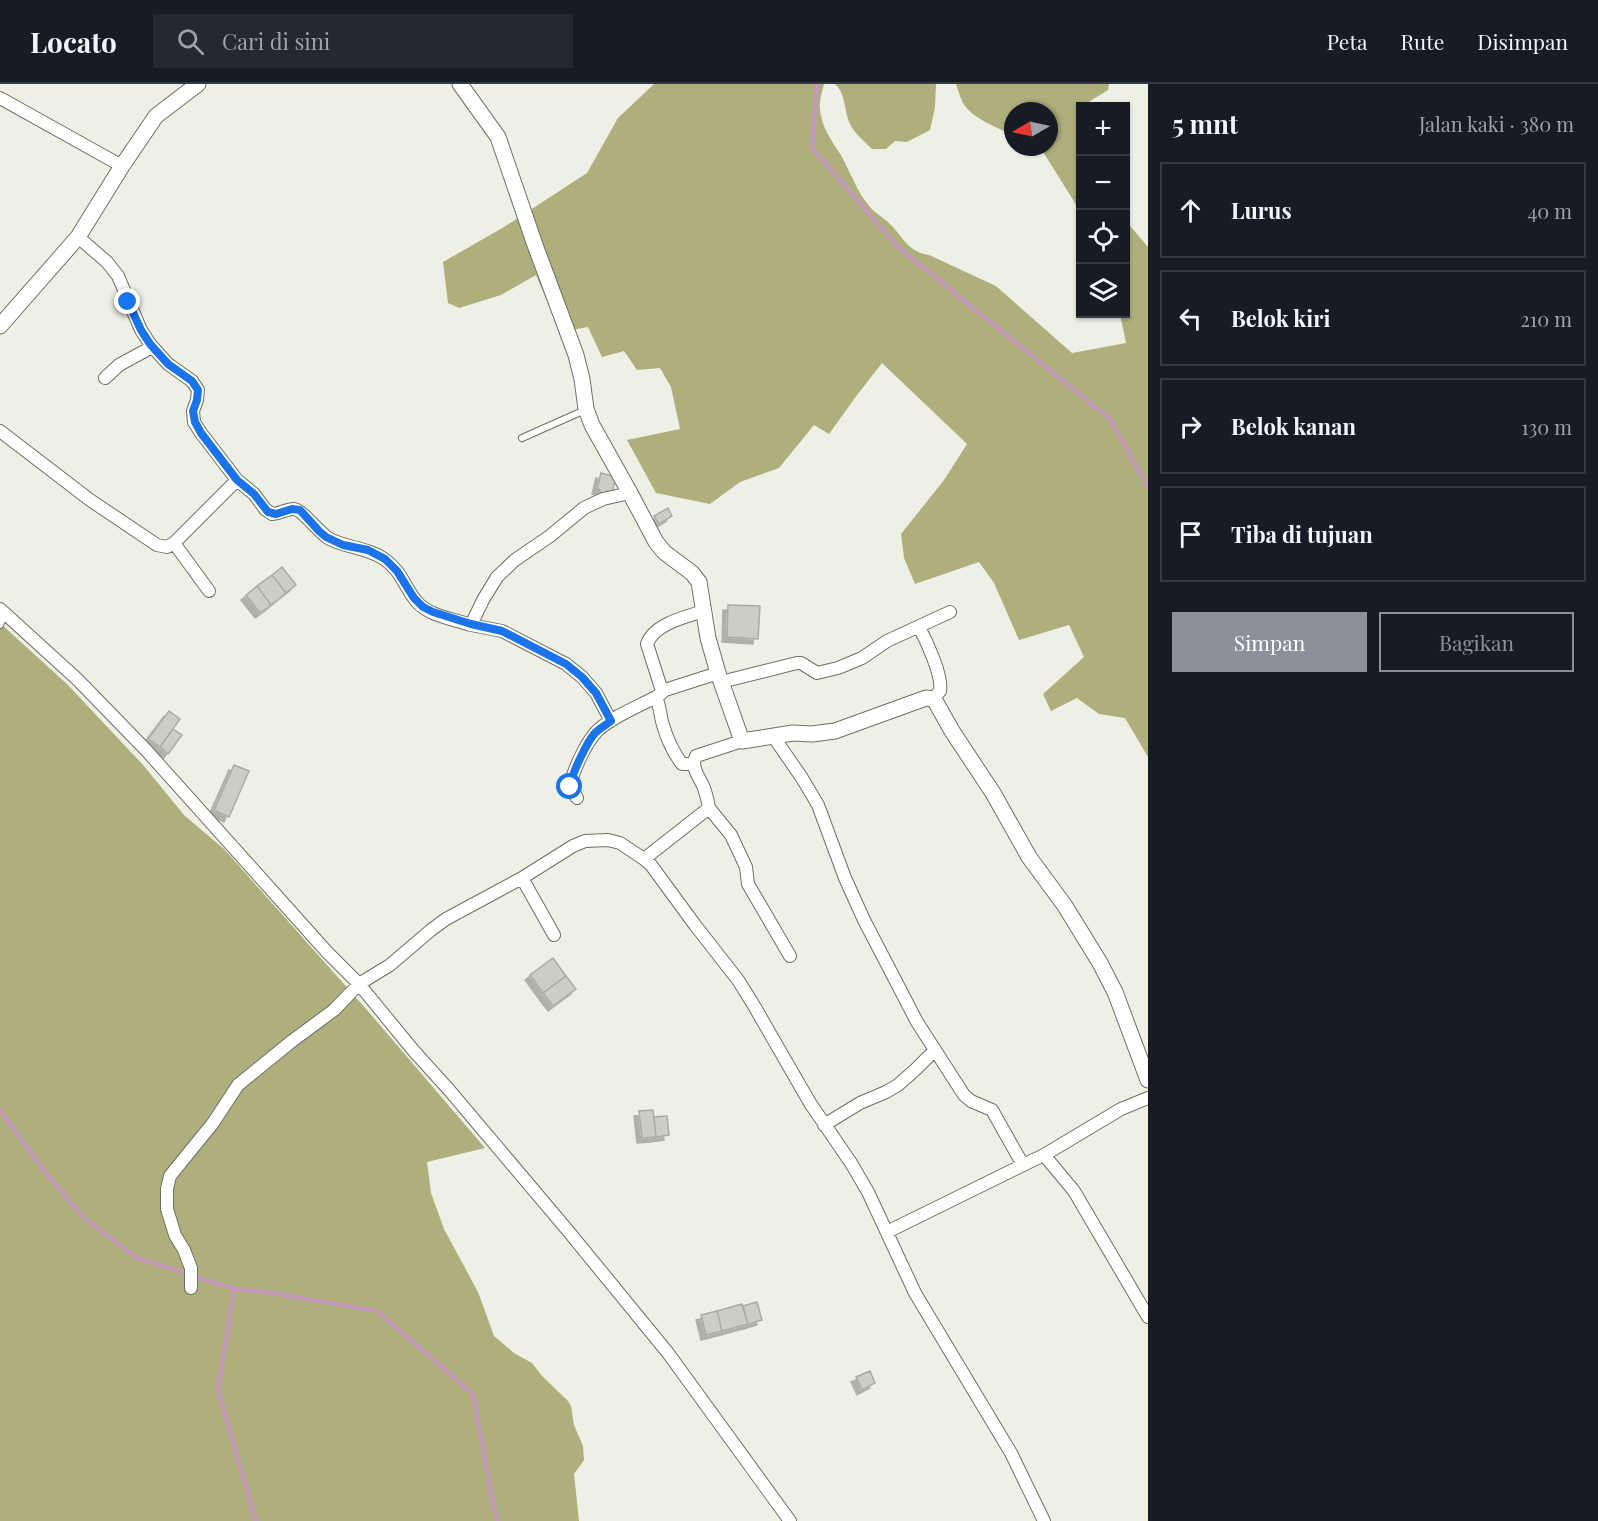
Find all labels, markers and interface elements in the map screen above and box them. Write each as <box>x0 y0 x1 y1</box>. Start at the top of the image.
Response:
search box <box>153 14 573 68</box>
text: Locato <box>30 23 117 60</box>
icon: search <box>174 25 207 58</box>
text: Cari di sini <box>222 26 330 56</box>
text: Peta <box>1327 27 1367 55</box>
text: Rute <box>1400 27 1444 55</box>
text: Disimpan <box>1477 27 1568 55</box>
north arrow <box>1004 102 1058 156</box>
map controls <box>1076 102 1130 318</box>
button: + <box>1076 102 1130 156</box>
text: 5 mnt <box>1172 106 1238 141</box>
text: Jalan kaki · 380 m <box>1419 110 1574 137</box>
button: − <box>1076 156 1130 210</box>
icon: ahead <box>1174 194 1207 227</box>
text: Lurus <box>1231 195 1292 225</box>
text: 40 m <box>1527 197 1572 224</box>
button: locate <box>1076 210 1130 264</box>
button: layers <box>1076 264 1130 318</box>
route end <box>114 288 140 314</box>
icon: left <box>1174 302 1207 335</box>
text: Belok kiri <box>1231 303 1330 333</box>
text: 210 m <box>1520 305 1572 332</box>
icon: right <box>1174 410 1207 443</box>
text: Belok kanan <box>1231 411 1356 441</box>
text: 130 m <box>1521 413 1572 440</box>
icon: arrive <box>1174 518 1207 551</box>
text: Tiba di tujuan <box>1231 519 1373 549</box>
button: Simpan <box>1172 612 1367 672</box>
button: Bagikan <box>1379 612 1574 672</box>
route start <box>556 773 582 799</box>

